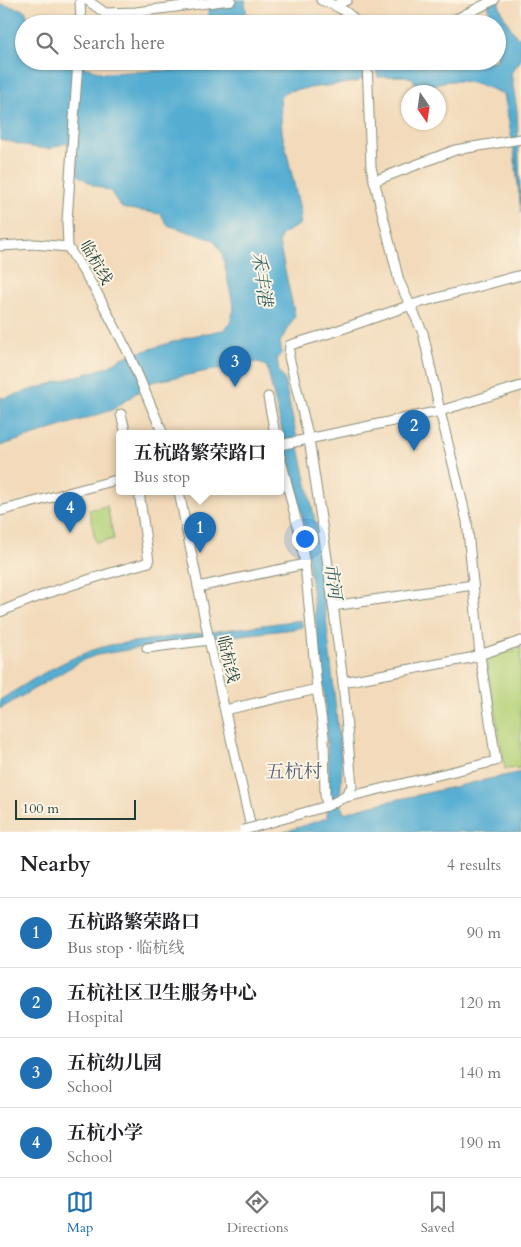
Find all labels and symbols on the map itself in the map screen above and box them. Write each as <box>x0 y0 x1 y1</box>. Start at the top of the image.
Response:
north arrow <box>401 85 446 130</box>
street label: 临杭线 <box>75 236 118 289</box>
water label: 禾丰港 <box>245 251 278 310</box>
pin: 3 <box>219 346 251 387</box>
pin: 2 <box>398 410 430 451</box>
pin: 4 <box>54 492 86 533</box>
pin: 1 <box>184 512 216 553</box>
your location <box>292 526 318 552</box>
water label: 市河 <box>318 562 348 604</box>
street label: 临杭线 <box>212 633 244 685</box>
district label: 五杭村 <box>265 759 323 785</box>
scale bar <box>15 797 136 820</box>

